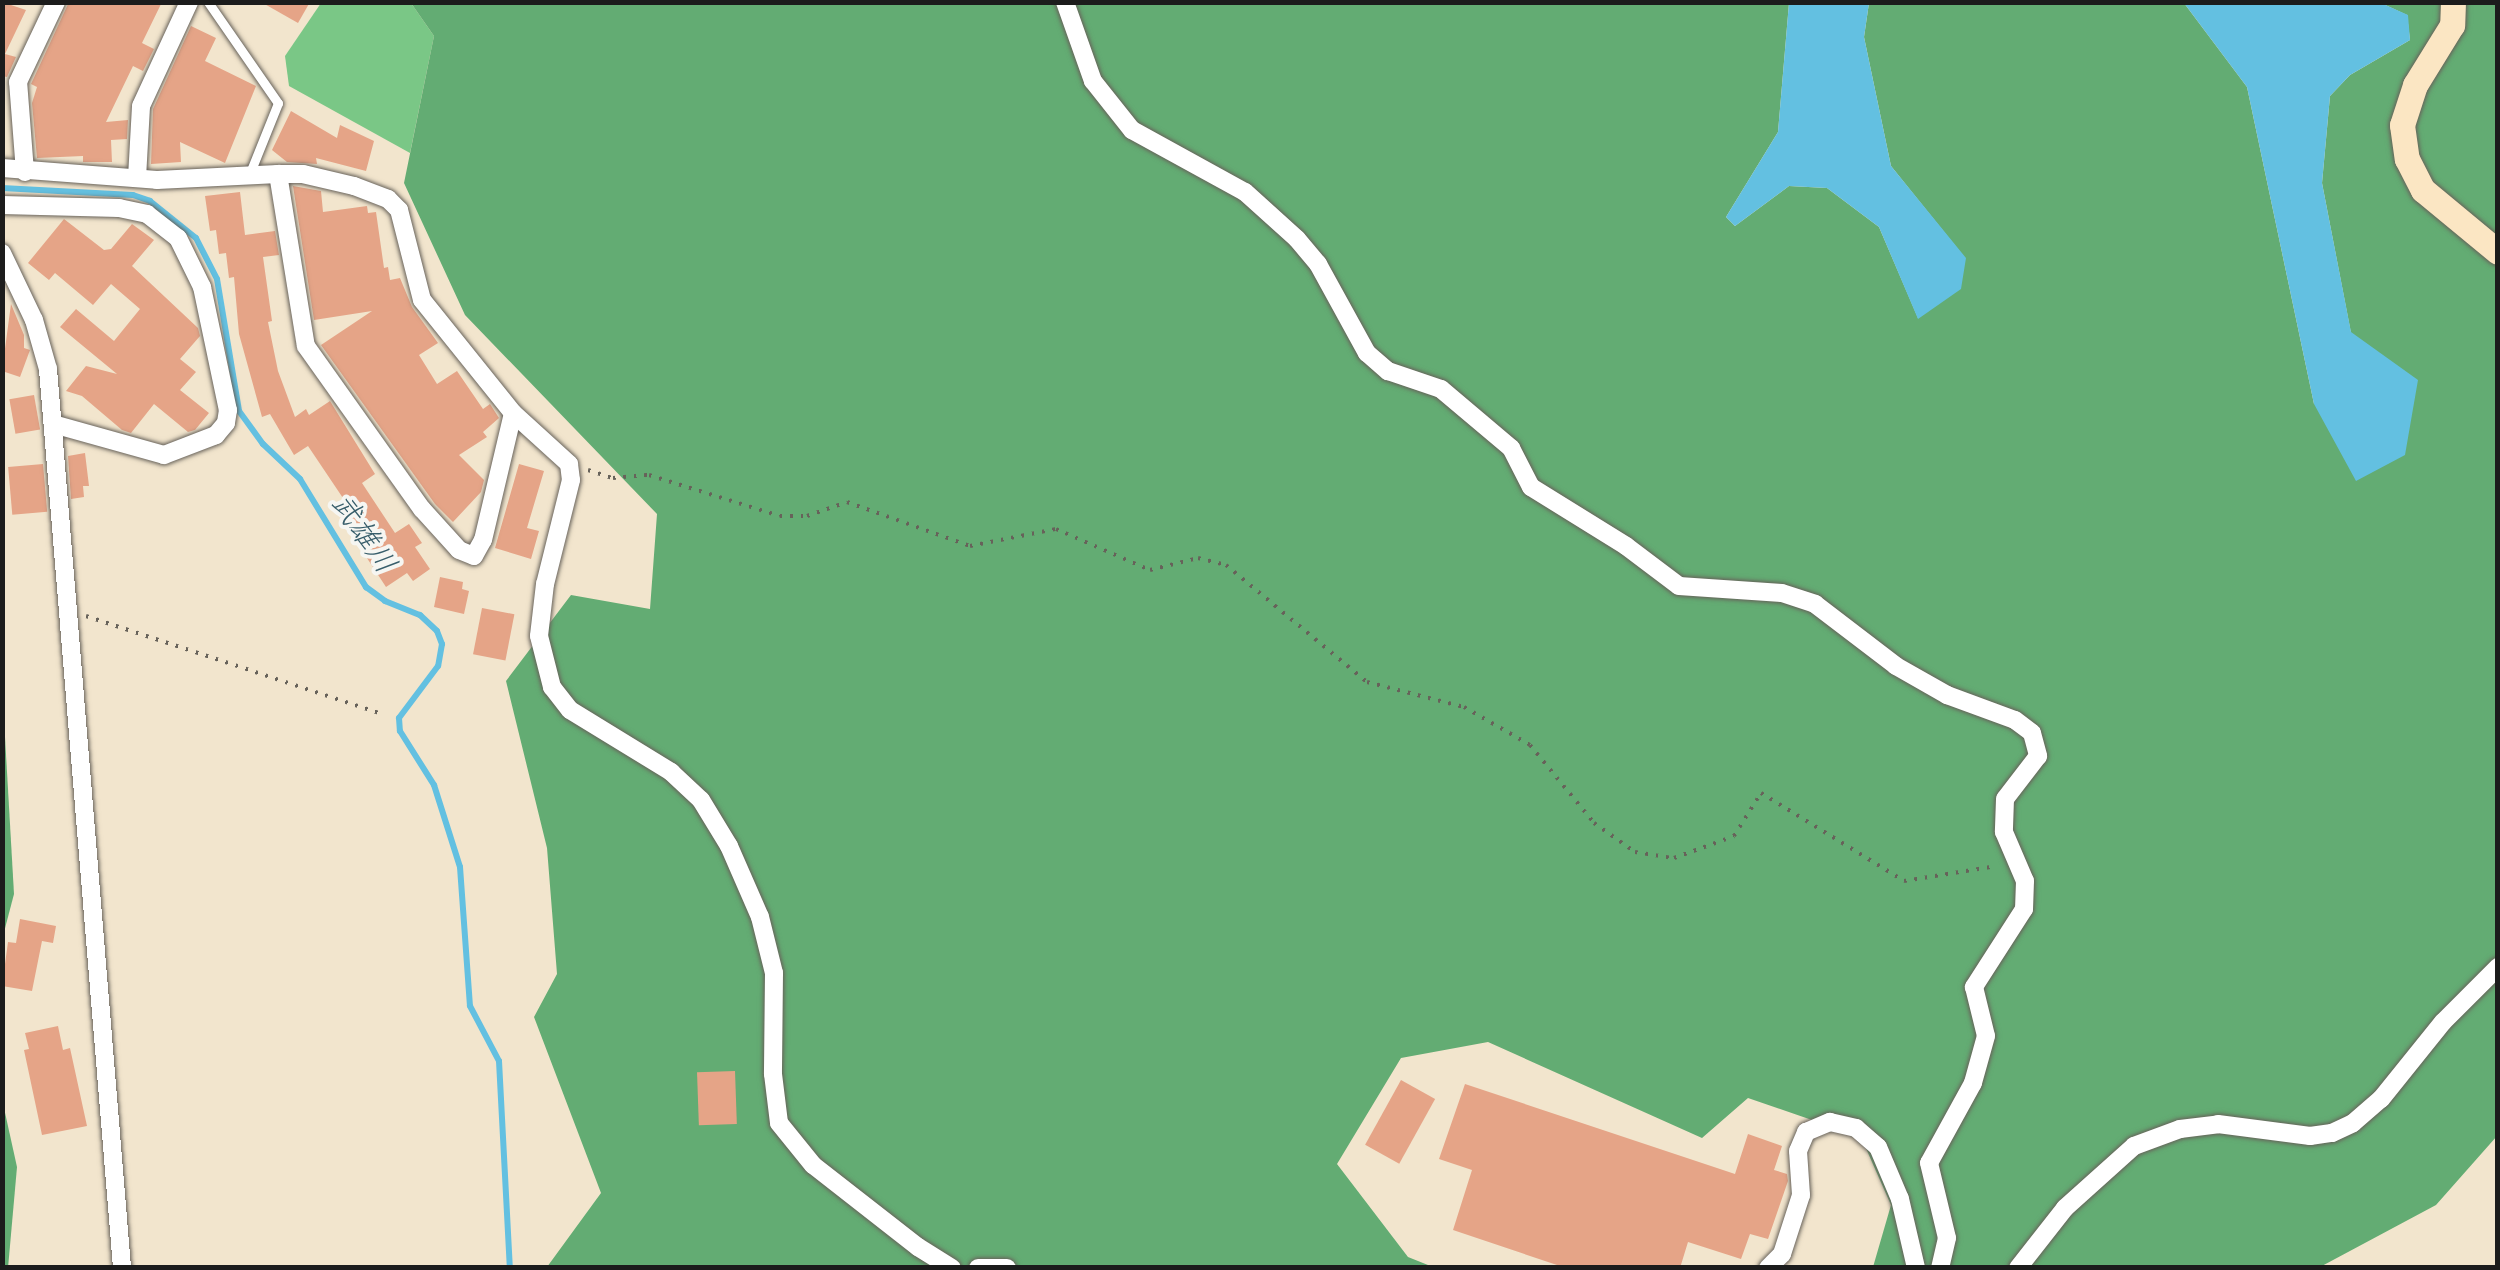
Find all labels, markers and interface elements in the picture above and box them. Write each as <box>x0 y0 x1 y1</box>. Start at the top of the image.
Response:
water label: 武雄川 <box>323 486 405 580</box>

